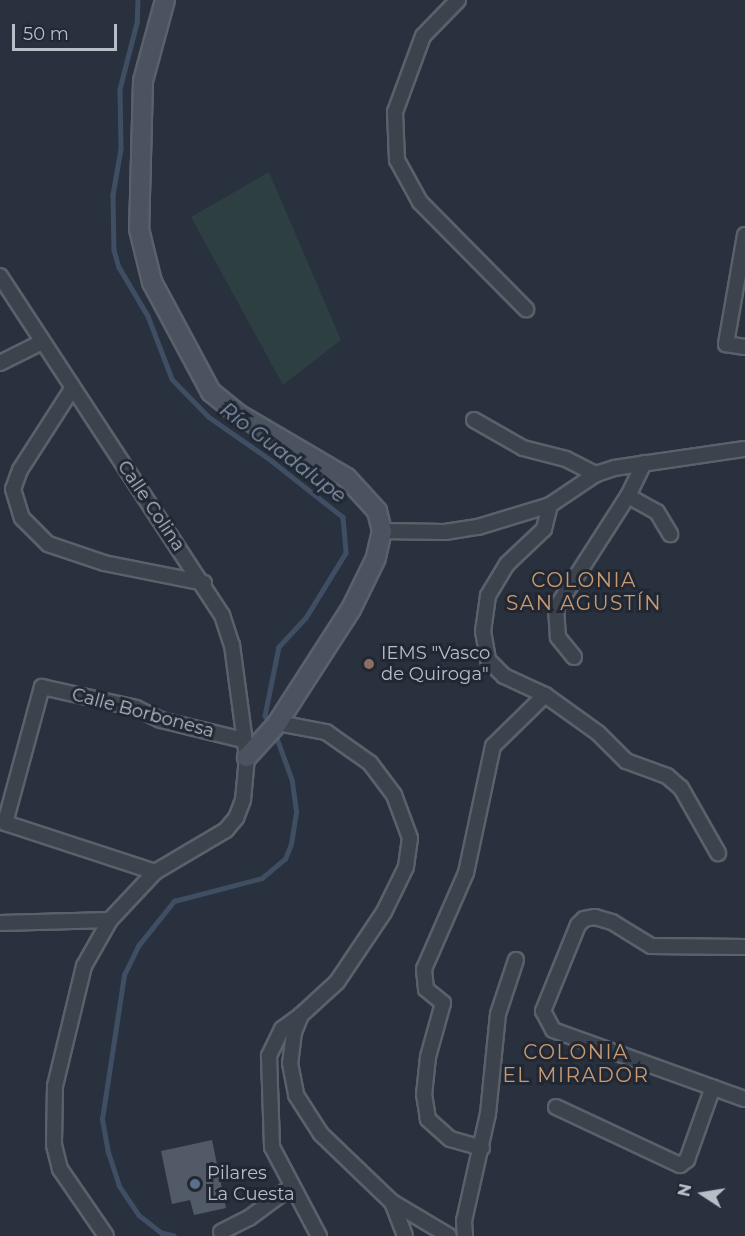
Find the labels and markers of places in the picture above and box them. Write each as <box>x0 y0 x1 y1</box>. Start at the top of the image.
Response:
place label: IEMS "Vasco de Quiroga" <box>381 643 490 686</box>
marker: IEMS "Vasco de Quiroga" <box>362 657 376 671</box>
place label: Pilares La Cuesta <box>207 1163 295 1206</box>
marker: Pilares La Cuesta <box>188 1177 202 1191</box>

